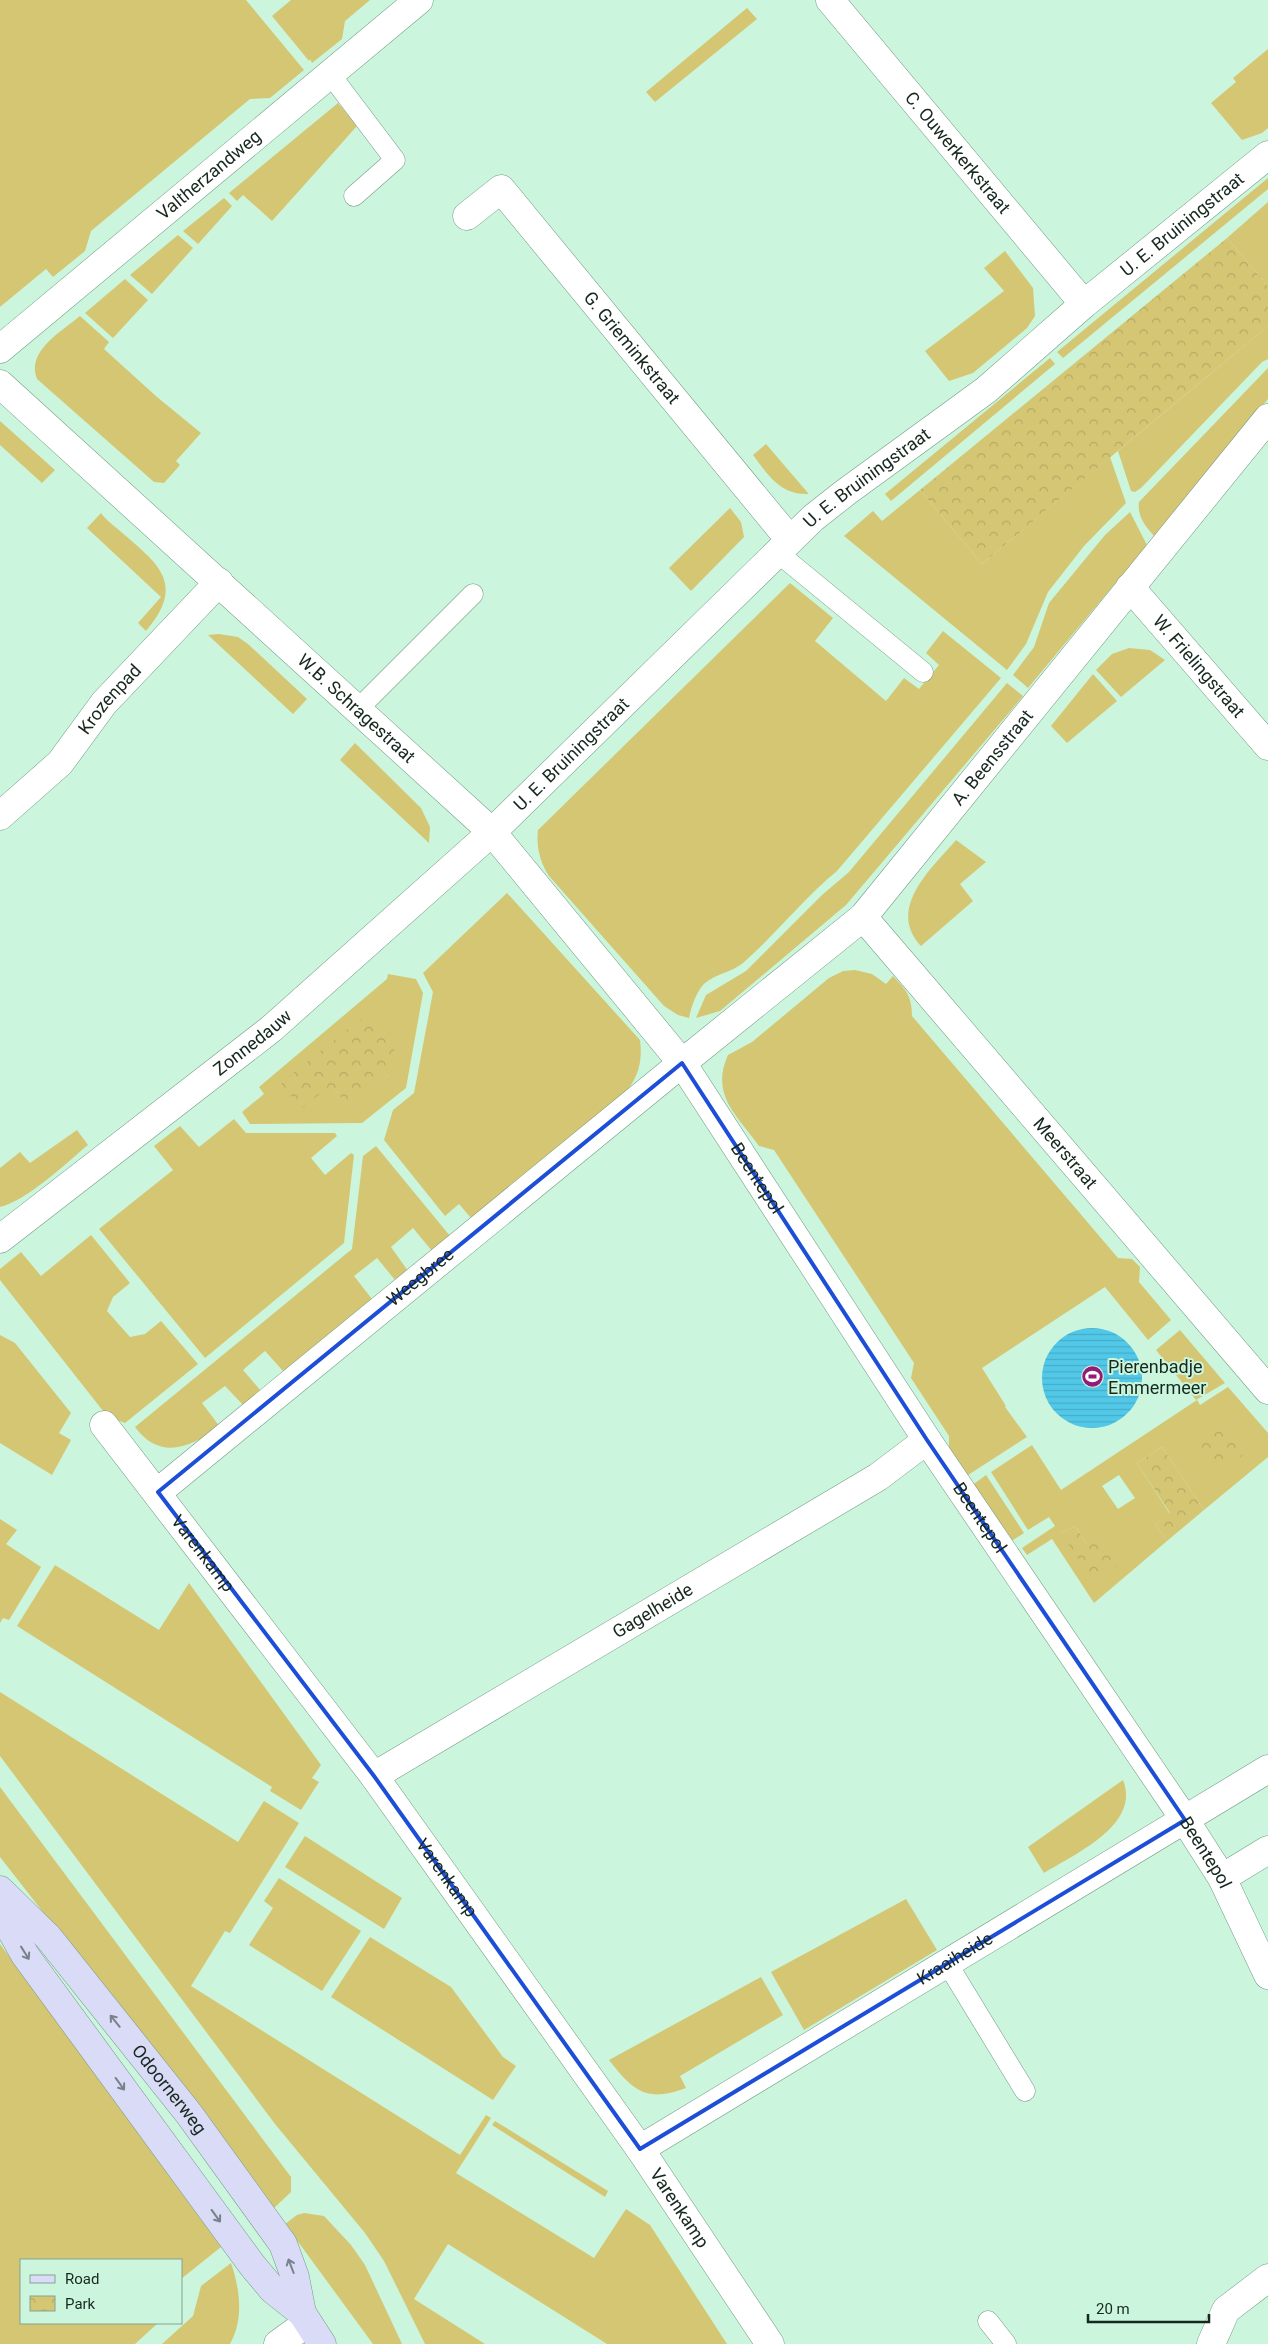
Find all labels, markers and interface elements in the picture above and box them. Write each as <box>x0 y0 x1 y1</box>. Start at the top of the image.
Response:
street label: C. Ouwerkerkstraat <box>901 87 1015 218</box>
street label: Valtherzandweg <box>152 125 265 224</box>
street label: U. E. Bruiningstraat <box>1116 168 1248 280</box>
street label: G. Grieminkstraat <box>580 287 685 408</box>
street label: U. E. Bruiningstraat <box>799 423 934 532</box>
street label: W. Frielingstraat <box>1149 610 1250 722</box>
street label: W.B. Schragestraat <box>294 649 420 767</box>
street label: Krozenpad <box>74 660 145 738</box>
street label: U. E. Bruiningstraat <box>509 693 633 815</box>
street label: A. Beensstraat <box>947 705 1037 809</box>
street label: Zonnedauw <box>209 1004 296 1080</box>
street label: Meerstraat <box>1029 1113 1102 1193</box>
street label: Beentepol <box>727 1139 788 1217</box>
street label: Weegbree <box>382 1243 458 1310</box>
place label: Pierenbadje Emmermeer <box>1108 1356 1206 1398</box>
sports icon: Pierenbadje Emmermeer <box>1080 1365 1104 1389</box>
street label: Beentepol <box>949 1478 1011 1557</box>
street label: Varenkamp <box>167 1511 239 1596</box>
street label: Gagelheide <box>608 1578 696 1642</box>
street label: Beentepol <box>1176 1813 1236 1891</box>
street label: Varenkamp <box>412 1834 482 1921</box>
street label: Kraaiheide <box>913 1927 996 1989</box>
one-way arrow <box>19 1946 30 1960</box>
one-way arrow <box>109 2015 120 2028</box>
street label: Odoornerweg <box>128 2040 211 2138</box>
one-way arrow <box>115 2077 125 2091</box>
street label: Varenkamp <box>646 2164 714 2252</box>
one-way arrow <box>211 2208 221 2222</box>
legend <box>20 2259 182 2324</box>
one-way arrow <box>286 2259 295 2274</box>
text: Road <box>65 2270 99 2288</box>
scale bar <box>1088 2292 1209 2324</box>
text: Park <box>65 2295 96 2313</box>
text: 20 m <box>1096 2300 1130 2318</box>

